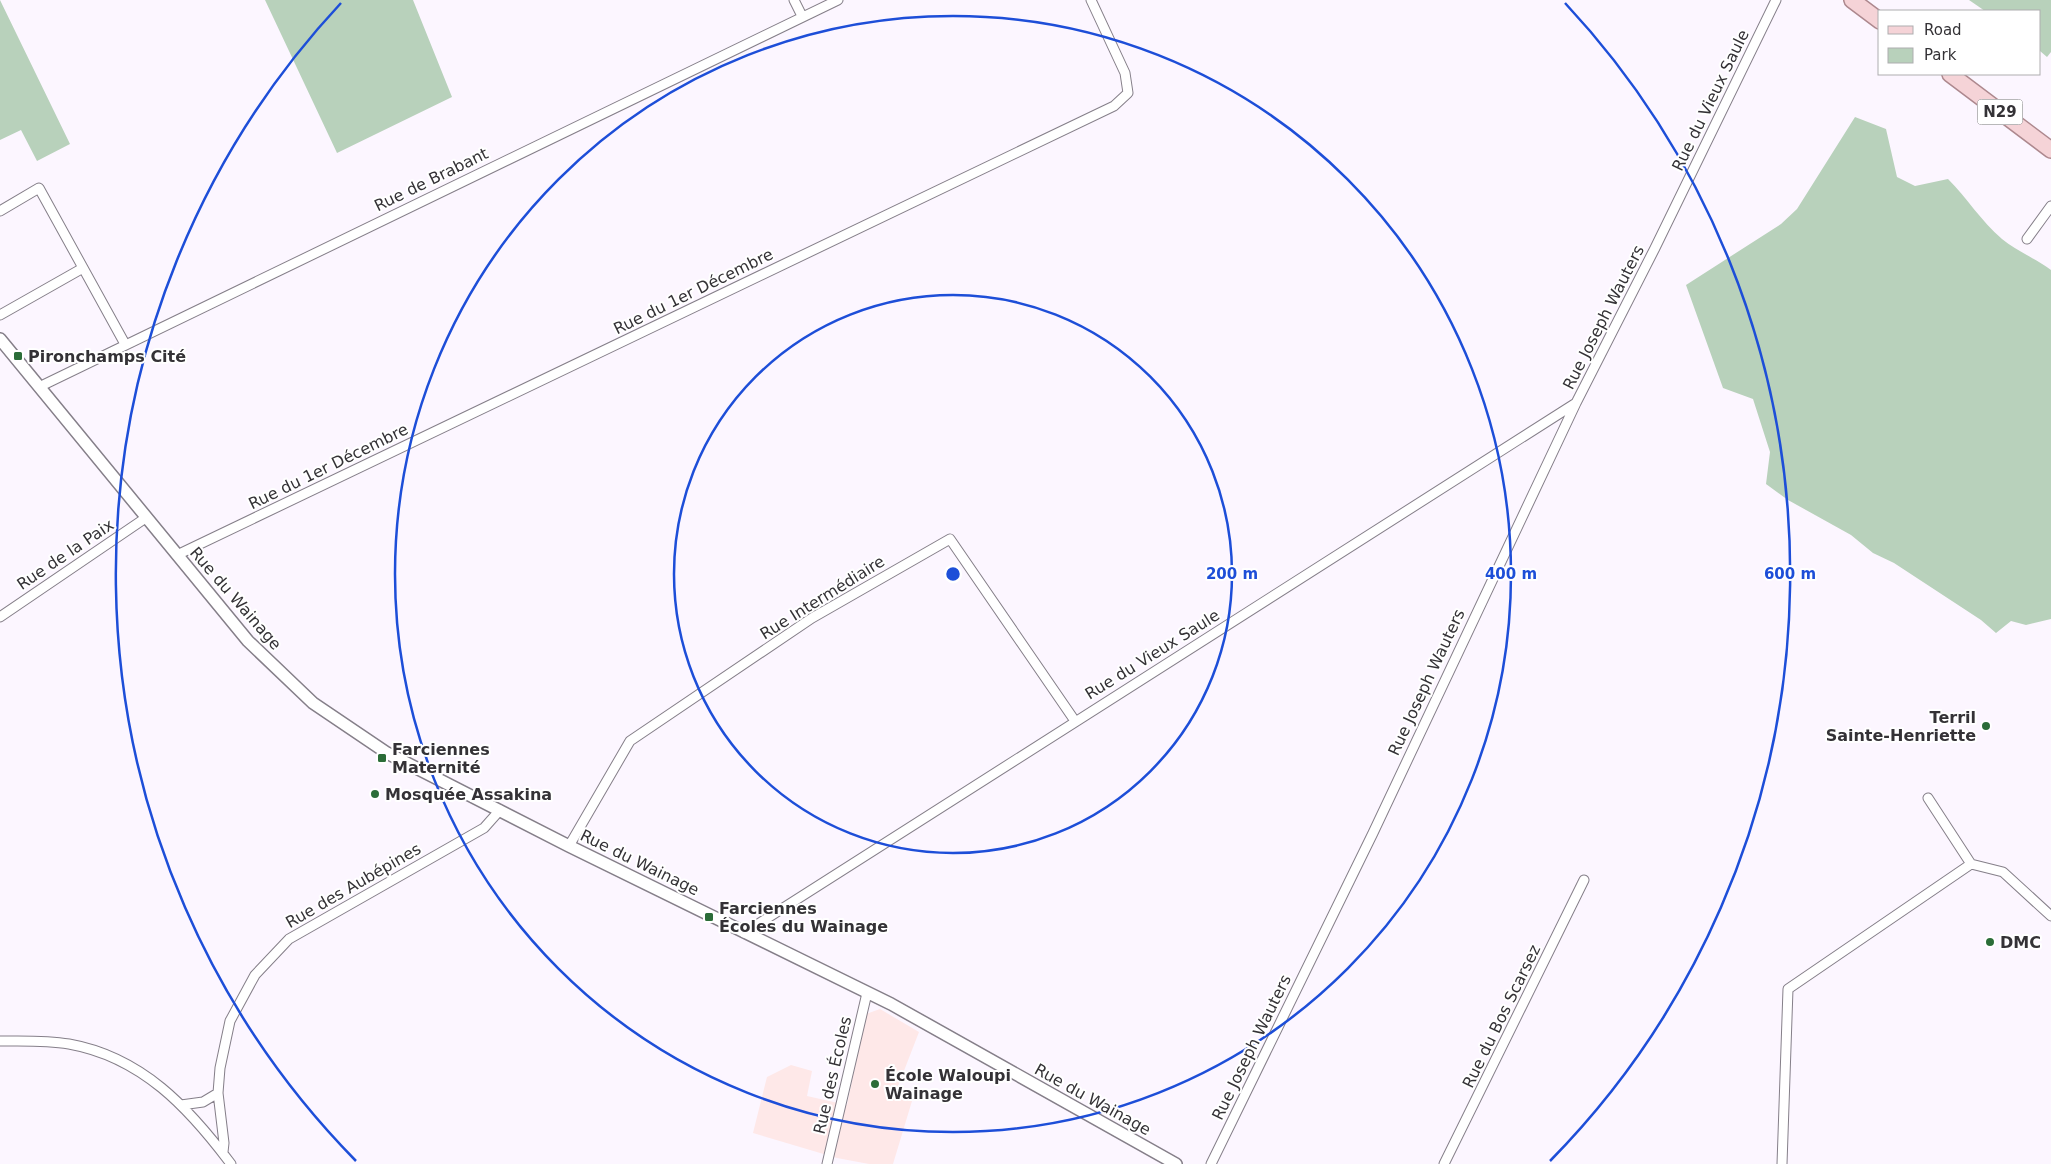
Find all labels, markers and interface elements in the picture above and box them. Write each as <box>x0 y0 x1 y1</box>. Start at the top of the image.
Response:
legend <box>1878 10 2041 75</box>
text: Road <box>1924 21 1962 39</box>
street label: Rue du Vieux Saule <box>1668 26 1753 174</box>
text: Park <box>1924 46 1957 64</box>
road number: N29 <box>1978 100 2022 124</box>
street label: Rue de Brabant <box>371 144 491 215</box>
street label: Rue Joseph Wauters <box>1559 242 1648 393</box>
street label: Rue du 1er Décembre <box>610 245 776 338</box>
place label: Pironchamps Cité <box>28 347 186 366</box>
marker: Pironchamps Cité <box>12 350 24 362</box>
street label: Rue du 1er Décembre <box>245 420 411 513</box>
street label: Rue de la Paix <box>13 515 117 594</box>
street label: Rue du Wainage <box>186 543 285 654</box>
street label: Rue Intermédiaire <box>757 551 888 643</box>
centre of rings <box>944 565 962 583</box>
text: 200 m <box>1206 565 1258 583</box>
text: 400 m <box>1485 565 1537 583</box>
text: 600 m <box>1764 565 1816 583</box>
street label: Rue du Vieux Saule <box>1082 605 1223 704</box>
street label: Rue Joseph Wauters <box>1384 606 1469 758</box>
place label: Terril Sainte-Henriette <box>1826 708 1976 745</box>
marker: Terril Sainte-Henriette <box>1980 720 1992 732</box>
place label: Farciennes Maternité <box>392 740 490 777</box>
marker: Farciennes Maternité <box>376 752 388 764</box>
place label: Mosquée Assakina <box>385 785 552 804</box>
marker: Mosquée Assakina <box>369 788 381 800</box>
street label: Rue du Wainage <box>577 825 702 899</box>
street label: Rue des Aubépines <box>282 839 424 932</box>
place label: Farciennes Écoles du Wainage <box>719 899 888 936</box>
marker: Farciennes Écoles du Wainage <box>703 911 715 923</box>
place label: DMC <box>2000 933 2041 952</box>
marker: DMC <box>1984 936 1996 948</box>
street label: Rue du Bos Scarsez <box>1459 942 1544 1091</box>
street label: Rue Joseph Wauters <box>1208 971 1295 1123</box>
street label: Rue des Écoles <box>810 1014 855 1136</box>
street label: Rue du Wainage <box>1031 1060 1154 1139</box>
place label: École Waloupi Wainage <box>885 1066 1011 1103</box>
marker: École Waloupi Wainage <box>869 1078 881 1090</box>

